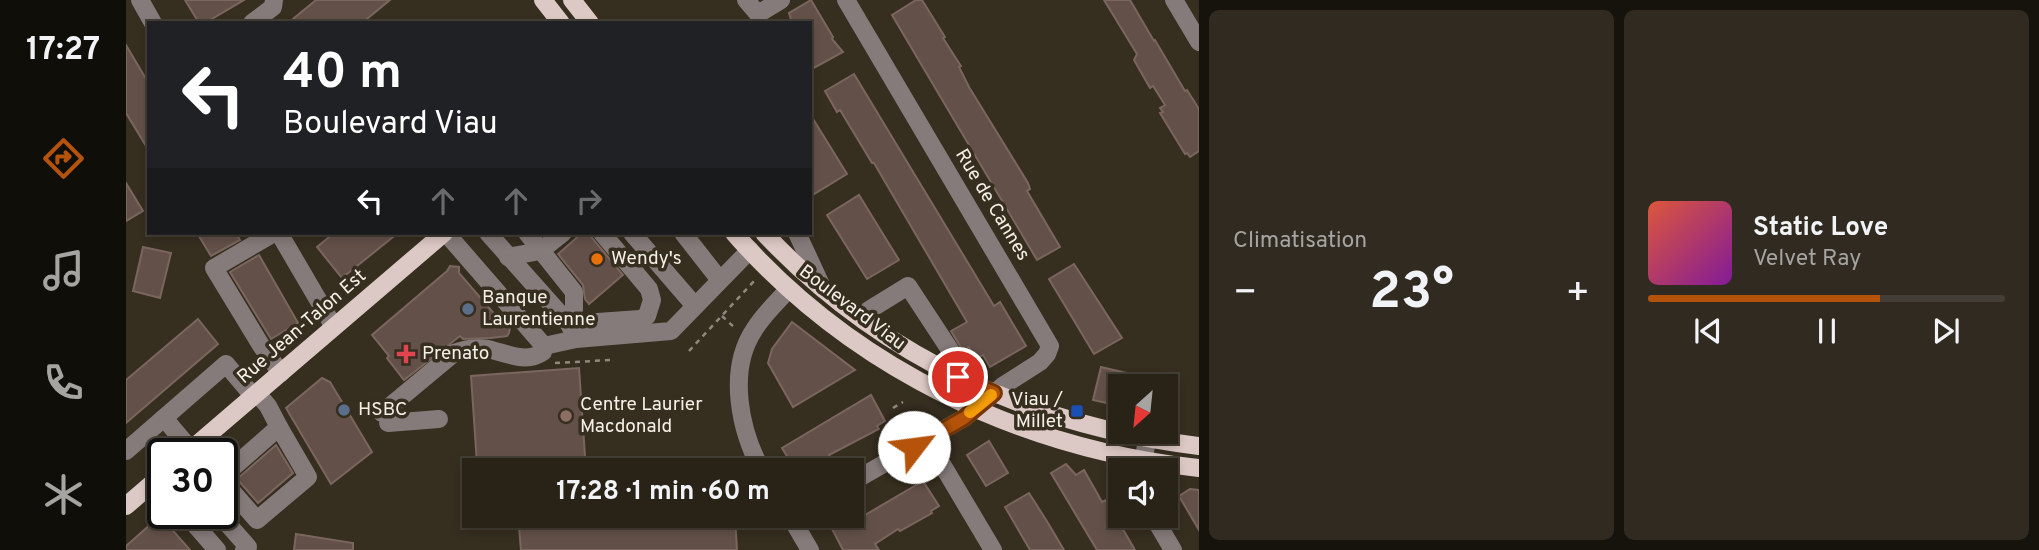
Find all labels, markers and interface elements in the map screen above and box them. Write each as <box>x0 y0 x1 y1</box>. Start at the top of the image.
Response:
text: 17:27 <box>26 31 100 71</box>
text: 40 m <box>283 44 402 106</box>
icon: left <box>168 49 259 140</box>
text: Boulevard Viau <box>283 105 498 145</box>
icon: directions <box>39 134 88 183</box>
street label: Rue de Cannes <box>949 145 1035 265</box>
icon: left <box>351 182 389 220</box>
icon: ahead <box>424 182 462 220</box>
icon: ahead <box>497 182 535 220</box>
icon: right <box>570 182 608 220</box>
text: Static Love <box>1753 212 1888 245</box>
text: Climatisation <box>1233 227 1367 256</box>
text: Velvet Ray <box>1753 245 1861 274</box>
icon: music <box>39 246 88 295</box>
place label: Wendy's <box>611 247 682 271</box>
marker: Wendy's <box>589 251 605 267</box>
street label: Boulevard Viau <box>794 260 910 356</box>
text: 23° <box>1369 261 1454 327</box>
street label: Rue Jean-Talon Est <box>233 264 371 390</box>
text: − <box>1233 270 1258 319</box>
text: + <box>1565 270 1590 319</box>
place label: Banque Laurentienne <box>482 286 595 332</box>
marker: Banque Laurentienne <box>460 301 476 317</box>
icon: previous <box>1689 312 1727 350</box>
icon: pause <box>1808 312 1846 350</box>
icon: next <box>1927 312 1965 350</box>
place label: Prenato <box>422 342 489 366</box>
marker: Prenato <box>396 344 416 364</box>
pin <box>928 347 988 407</box>
icon: phone <box>39 358 88 407</box>
icon: arrive <box>939 358 977 396</box>
north arrow <box>1108 374 1178 444</box>
map controls <box>1108 374 1178 528</box>
place label: Viau / Millet <box>1011 388 1063 434</box>
place label: Centre Laurier Macdonald <box>580 393 703 439</box>
place label: HSBC <box>358 398 407 422</box>
marker: HSBC <box>336 402 352 418</box>
marker: Viau / Millet <box>1069 403 1085 419</box>
marker: Centre Laurier Macdonald <box>558 408 574 424</box>
position arrow <box>877 410 951 484</box>
speed limit sign: 30 <box>147 438 238 529</box>
button: sound <box>1108 458 1178 528</box>
icon: climate <box>39 470 88 519</box>
text: 17:28 · 1 min · 60 m <box>556 476 770 509</box>

